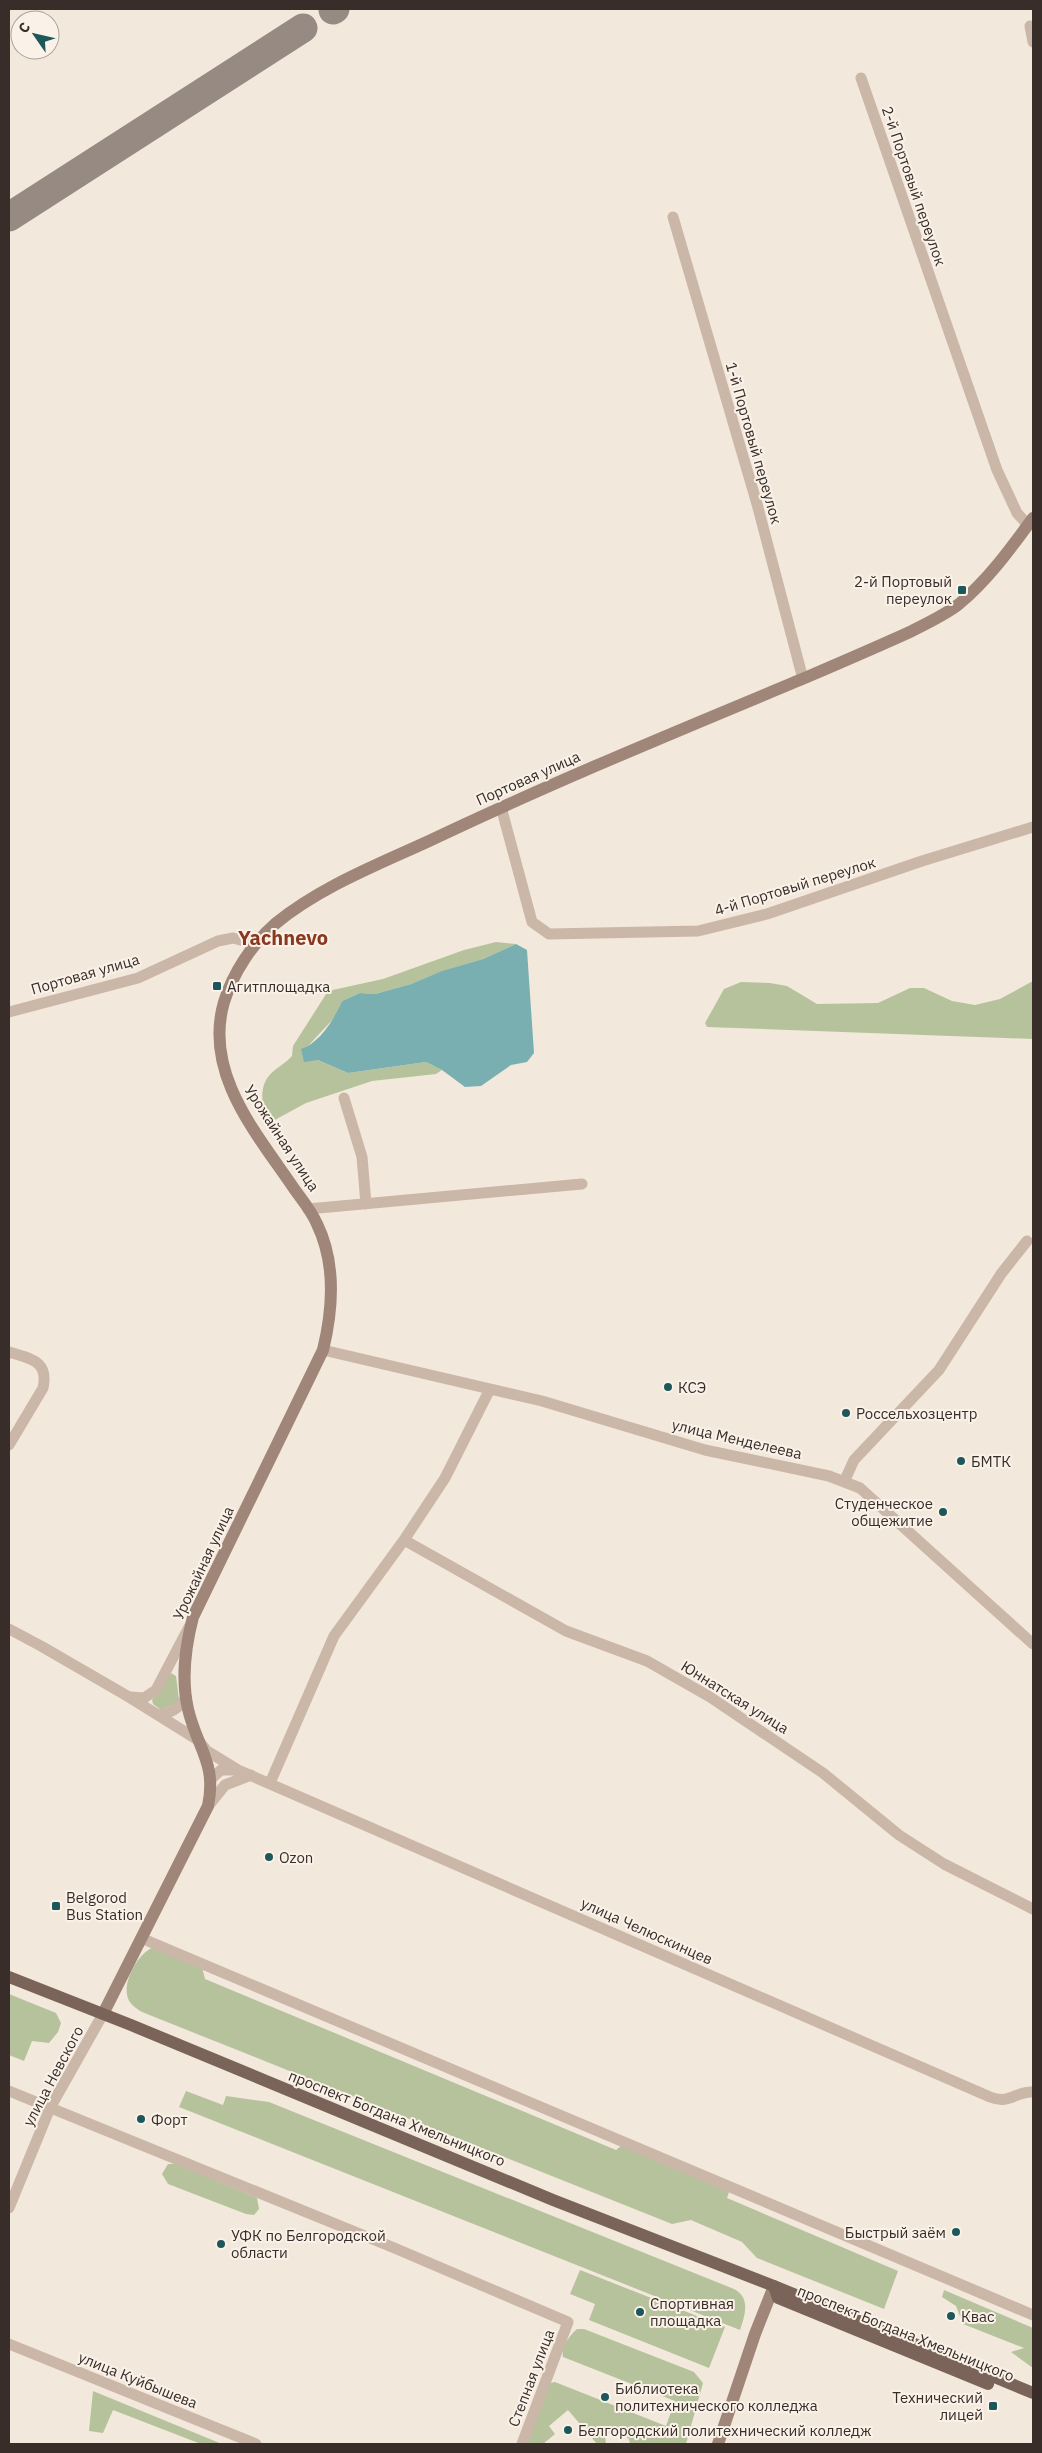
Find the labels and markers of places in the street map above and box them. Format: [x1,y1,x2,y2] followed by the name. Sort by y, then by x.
[854,572,952,608] place label: 2-й Портовый переулок
[956,584,968,596] marker: 2-й Портовый переулок
[227,977,330,996] place label: Агитплощадка
[211,980,223,992] marker: Агитплощадка
[678,1378,706,1397] place label: КСЭ
[662,1381,674,1393] marker: КСЭ
[856,1404,977,1423] place label: Россельхозцентр
[840,1407,852,1419] marker: Россельхозцентр
[971,1452,1011,1471] place label: БМТК
[955,1455,967,1467] marker: БМТК
[835,1494,933,1530] place label: Студенческое общежитие
[937,1506,949,1518] marker: Студенческое общежитие
[279,1848,313,1867] place label: Ozon
[263,1851,275,1863] marker: Ozon
[66,1888,143,1924] place label: Belgorod Bus Station
[50,1900,62,1912] marker: Belgorod Bus Station
[151,2110,188,2129] place label: Форт
[135,2113,147,2125] marker: Форт
[845,2223,946,2242] place label: Быстрый заём
[231,2226,386,2262] place label: УФК по Белгородской области
[950,2226,962,2238] marker: Быстрый заём
[215,2238,227,2250] marker: УФК по Белгородской области
[650,2294,734,2330] place label: Спортивная площадка
[634,2306,646,2318] marker: Спортивная площадка
[961,2307,995,2326] place label: Квас
[945,2310,957,2322] marker: Квас
[615,2379,818,2415] place label: Библиотека политехнического колледжа
[892,2388,983,2424] place label: Технический лицей
[599,2391,611,2403] marker: Библиотека политехнического колледжа
[987,2400,999,2412] marker: Технический лицей
[578,2421,872,2440] place label: Белгородский политехнический колледж
[562,2424,574,2436] marker: Белгородский политехнический колледж

